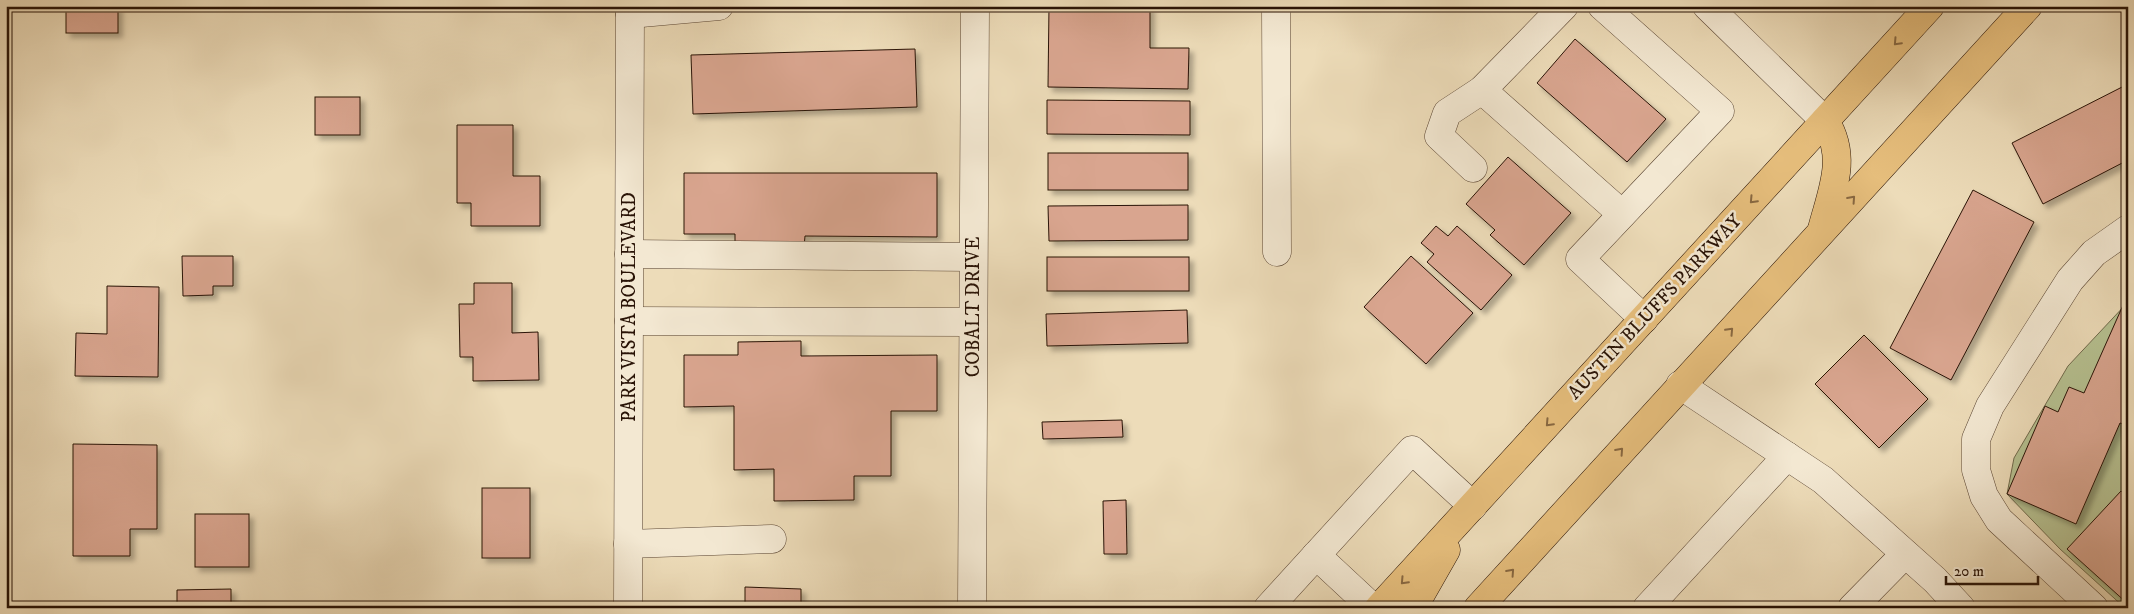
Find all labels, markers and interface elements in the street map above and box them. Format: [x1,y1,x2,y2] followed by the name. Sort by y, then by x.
[1894,37,1903,46] one-way arrow
[618,192,641,422] street label: PARK VISTA BOULEVARD
[1750,194,1759,203] one-way arrow
[1846,196,1855,205] one-way arrow
[1563,209,1748,404] street label: AUSTIN BLUFFS PARKWAY
[962,237,985,377] street label: COBALT DRIVE
[1724,328,1733,337] one-way arrow
[1546,417,1555,426] one-way arrow
[1614,448,1623,457] one-way arrow
[1946,554,2039,586] scale bar
[1954,562,1984,581] text: 20 m
[1505,568,1514,577] one-way arrow
[1401,576,1410,585] one-way arrow

